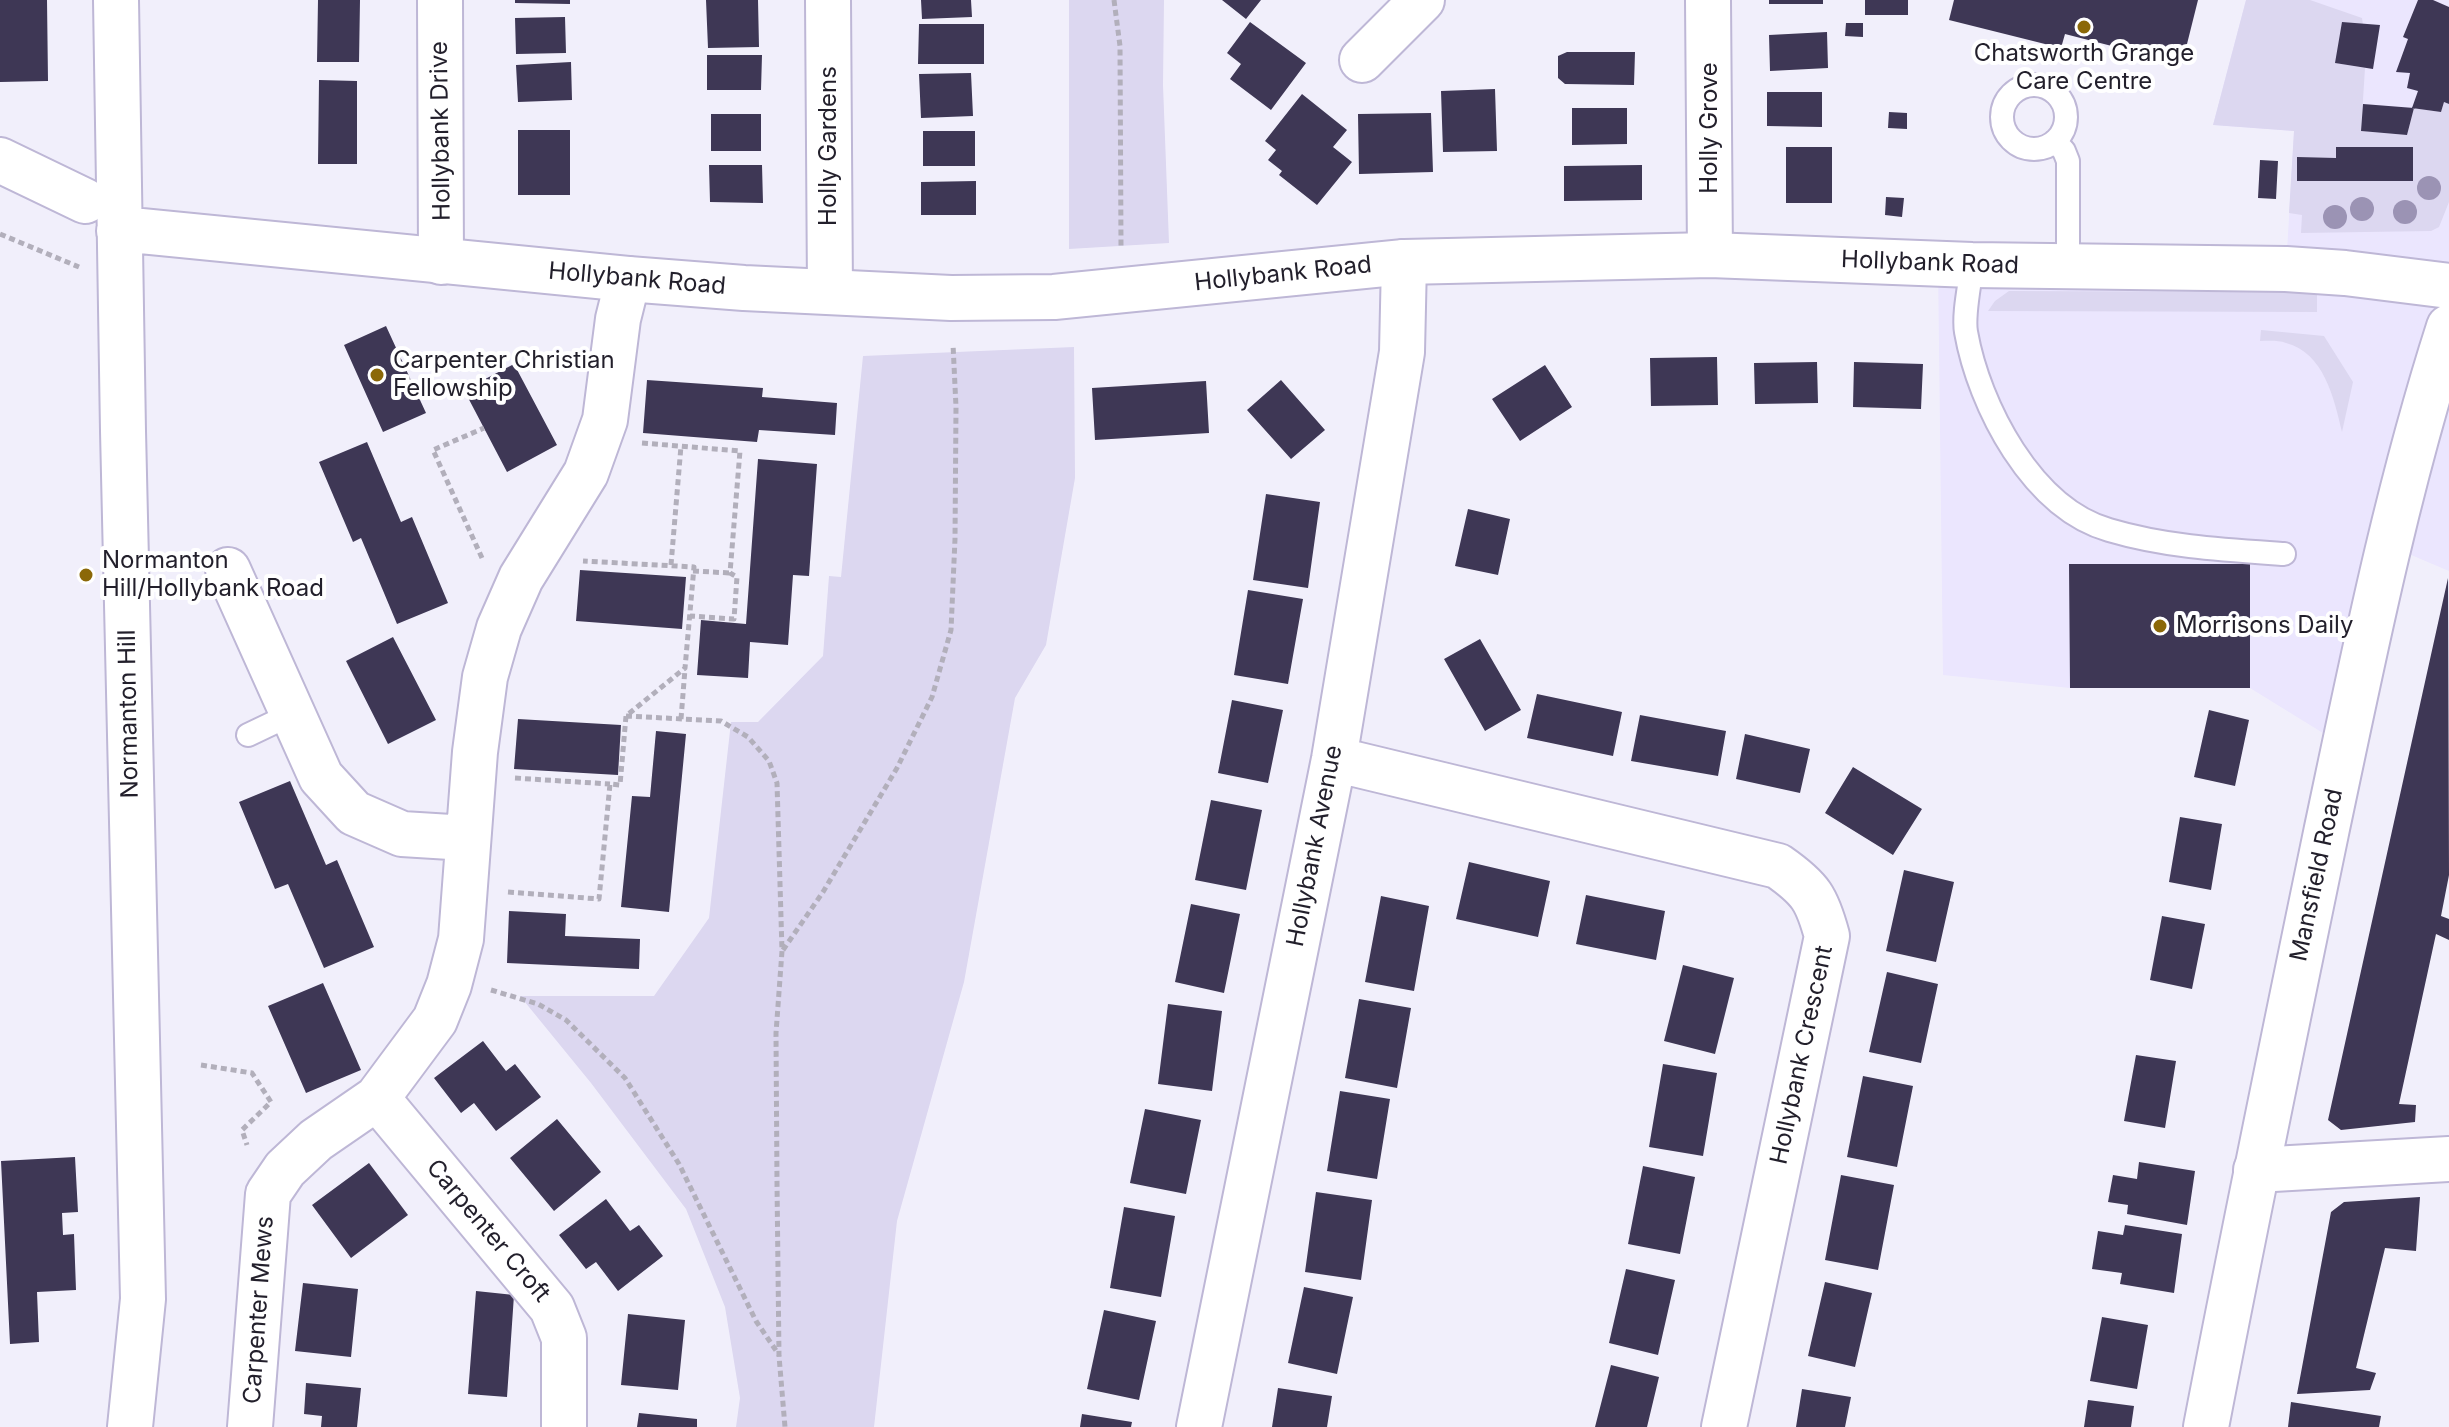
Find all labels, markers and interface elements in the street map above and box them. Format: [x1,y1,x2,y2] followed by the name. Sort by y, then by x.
[2075,18,2093,36] marker: Chatsworth Grange Care Centre
[1974,40,2194,96] place label: Chatsworth Grange Care Centre
[425,41,457,221] street label: Hollybank Drive
[1696,62,1724,194] street label: Holly Grove
[815,66,843,226] street label: Holly Gardens
[1841,246,2019,280] street label: Hollybank Road
[1193,250,1373,298] street label: Hollybank Road
[547,257,727,301] street label: Hollybank Road
[393,347,615,403] place label: Carpenter Christian Fellowship
[368,366,386,384] marker: Carpenter Christian Fellowship
[102,547,324,603] place label: Normanton Hill/Hollybank Road
[77,566,95,584] marker: Normanton Hill/Hollybank Road
[2176,612,2353,640] place label: Morrisons Daily
[2151,617,2169,635] marker: Morrisons Daily
[113,629,145,799] street label: Normanton Hill
[1281,743,1349,949] street label: Hollybank Avenue
[2285,786,2349,964] street label: Mansfield Road
[1765,943,1839,1167] street label: Hollybank Crescent
[420,1154,556,1308] street label: Carpenter Croft
[238,1215,280,1405] street label: Carpenter Mews

